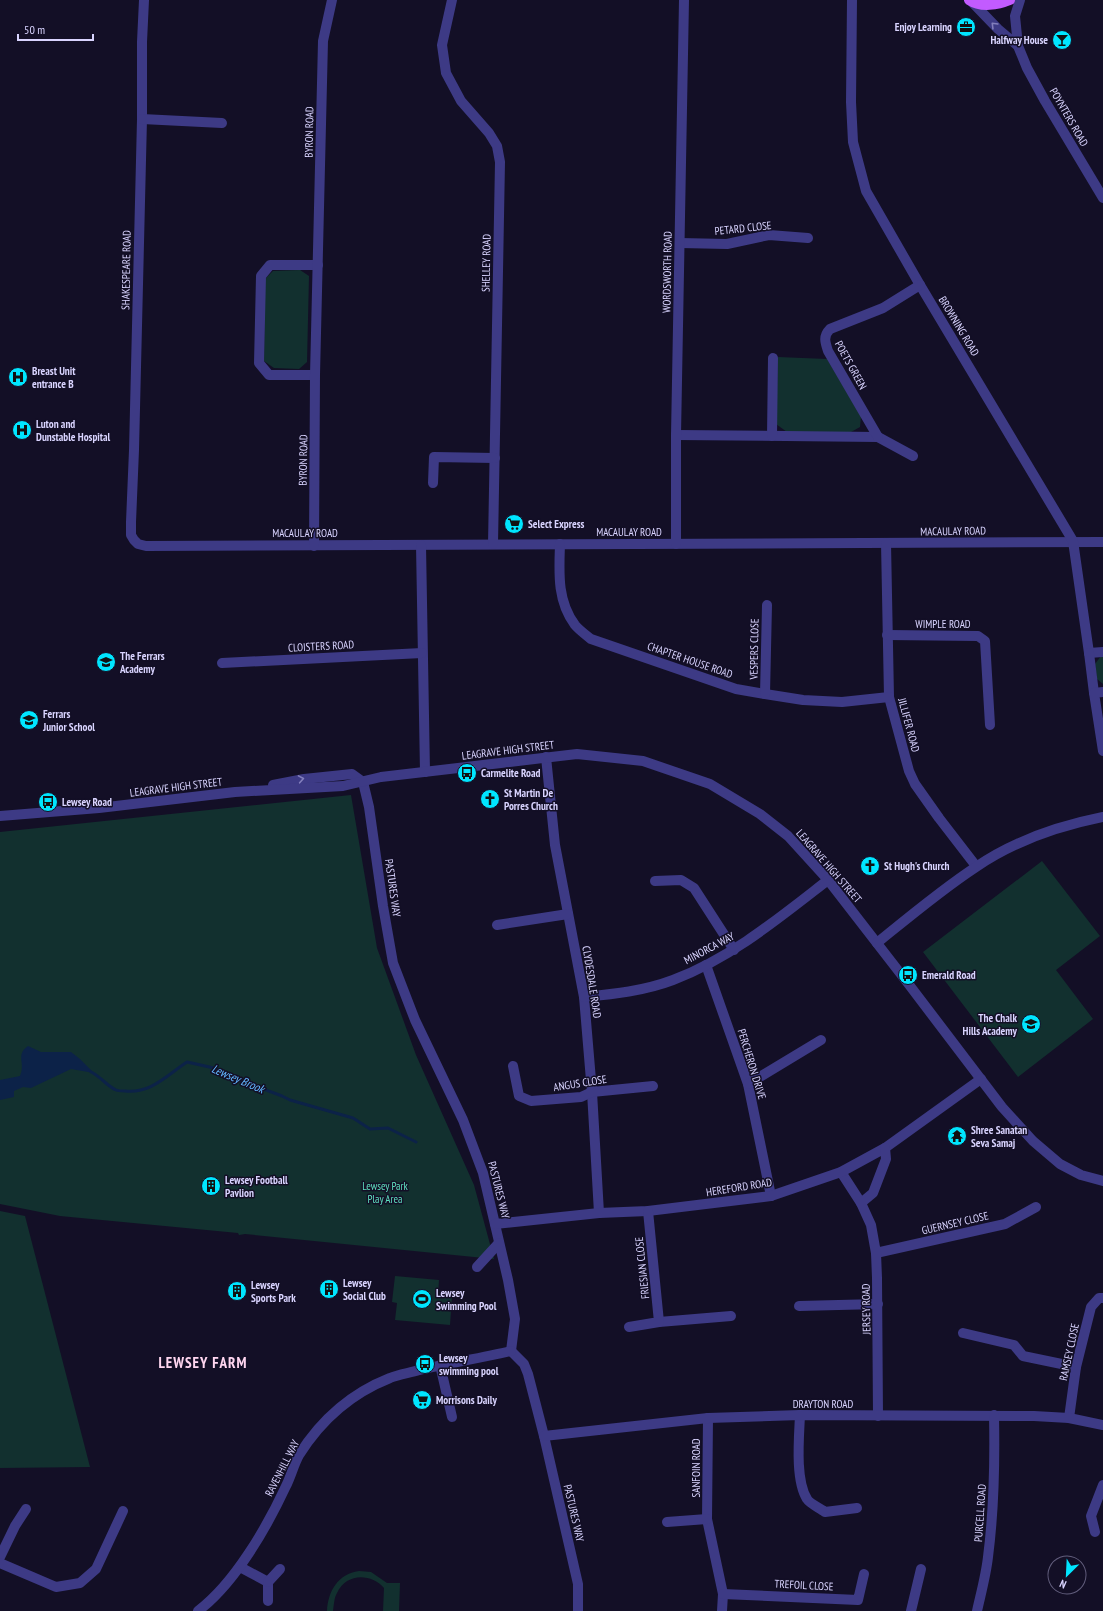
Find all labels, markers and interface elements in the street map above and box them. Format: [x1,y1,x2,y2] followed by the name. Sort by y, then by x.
[18,16,93,42] scale bar
[955,16,977,38] office icon: Enjoy Learning
[895,20,952,34] place label: Enjoy Learning
[24,22,45,37] text: 50 m
[991,22,999,30] one-way arrow
[1051,29,1073,51] bar icon: Halfway House
[990,33,1048,47] place label: Halfway House
[1047,85,1091,149] street label: POYNTERS ROAD
[302,106,316,158] street label: BYRON ROAD
[714,218,772,238] street label: PETARD CLOSE
[118,230,134,310] street label: SHAKESPEARE ROAD
[659,231,675,313] street label: WORDSWORTH ROAD
[478,234,494,292] street label: SHELLEY ROAD
[936,294,982,359] street label: BROWNING ROAD
[832,338,870,392] street label: POETS GREEN
[32,364,76,391] place label: Breast Unit entrance B
[7,366,29,388] hospital icon: Breast Unit entrance B
[36,417,111,444] place label: Luton and Dunstable Hospital
[11,419,33,441] hospital icon: Luton and Dunstable Hospital
[296,434,310,486] street label: BYRON ROAD
[503,513,525,535] supermarket icon: Select Express
[528,517,584,531] place label: Select Express
[920,523,986,539] street label: MACAULAY ROAD
[596,525,662,539] street label: MACAULAY ROAD
[272,526,338,540] street label: MACAULAY ROAD
[915,617,971,631] street label: WIMPLE ROAD
[746,618,762,681] street label: VESPERS CLOSE
[288,637,355,655] street label: CLOISTERS ROAD
[645,639,735,681] street label: CHAPTER HOUSE ROAD
[119,649,165,676] place label: The Ferrars Academy
[95,651,117,673] school or university icon: The Ferrars Academy
[895,695,923,754] street label: JILLIFER ROAD
[42,707,95,734] place label: Ferrars Junior School
[18,709,40,731] school or university icon: Ferrars Junior School
[461,737,555,763] street label: LEAGRAVE HIGH STREET
[456,762,478,784] bus stop icon: Carmelite Road
[481,766,541,780] place label: Carmelite Road
[129,774,223,800] street label: LEAGRAVE HIGH STREET
[298,776,304,784] one-way arrow
[504,786,558,813] place label: St Martin De Porres Church
[479,788,501,810] church icon: St Martin De Porres Church
[37,791,59,813] bus stop icon: Lewsey Road
[62,795,112,809] place label: Lewsey Road
[793,826,865,906] street label: LEAGRAVE HIGH STREET
[859,855,881,877] church icon: St Hugh's Church
[382,858,404,918] street label: PASTURES WAY
[884,859,949,873] place label: St Hugh's Church
[681,929,737,967] street label: MINORCA WAY
[579,945,605,1019] street label: CLYDESDALE ROAD
[897,964,919,986] bus stop icon: Emerald Road
[922,968,976,982] place label: Emerald Road
[963,1011,1018,1038] place label: The Chalk Hills Academy
[1020,1013,1042,1035] school or university icon: The Chalk Hills Academy
[735,1027,769,1101] street label: PERCHERON DRIVE
[210,1061,268,1097] water label: Lewsey Brook
[552,1072,608,1094] street label: ANGUS CLOSE
[971,1123,1027,1150] place label: Shree Sanatan Seva Samaj
[946,1125,968,1147] temple icon: Shree Sanatan Seva Samaj
[485,1160,513,1220] street label: PASTURES WAY
[225,1173,288,1200] place label: Lewsey Football Pavlion
[200,1175,222,1197] building icon: Lewsey Football Pavlion
[705,1175,773,1199] street label: HEREFORD ROAD
[362,1179,409,1206] park label: Lewsey Park Play Area
[920,1208,990,1237] street label: GUERNSEY CLOSE
[632,1236,652,1300] street label: FRIESIAN CLOSE
[343,1276,386,1303] place label: Lewsey Social Club
[251,1278,296,1305] place label: Lewsey Sports Park
[318,1278,340,1300] building icon: Lewsey Social Club
[226,1280,248,1302] building icon: Lewsey Sports Park
[859,1283,873,1336] street label: JERSEY ROAD
[436,1286,497,1313] place label: Lewsey Swimming Pool
[411,1288,433,1310] sports icon: Lewsey Swimming Pool
[1056,1322,1082,1382] street label: RAMSEY CLOSE
[439,1351,499,1378] place label: Lewsey swimming pool
[158,1353,248,1372] district label: LEWSEY FARM
[414,1353,436,1375] bus stop icon: Lewsey swimming pool
[411,1389,433,1411] supermarket icon: Morrisons Daily
[436,1393,497,1407] place label: Morrisons Daily
[793,1397,854,1411] street label: DRAYTON ROAD
[262,1437,302,1499] street label: RAVENHILL WAY
[689,1438,703,1497] street label: SANFOIN ROAD
[561,1483,587,1543] street label: PASTURES WAY
[971,1483,989,1543] street label: PURCELL ROAD
[1047,1555,1087,1595] north arrow
[774,1576,834,1594] street label: TREFOIL CLOSE
[1057,1577,1068,1592] text: N

